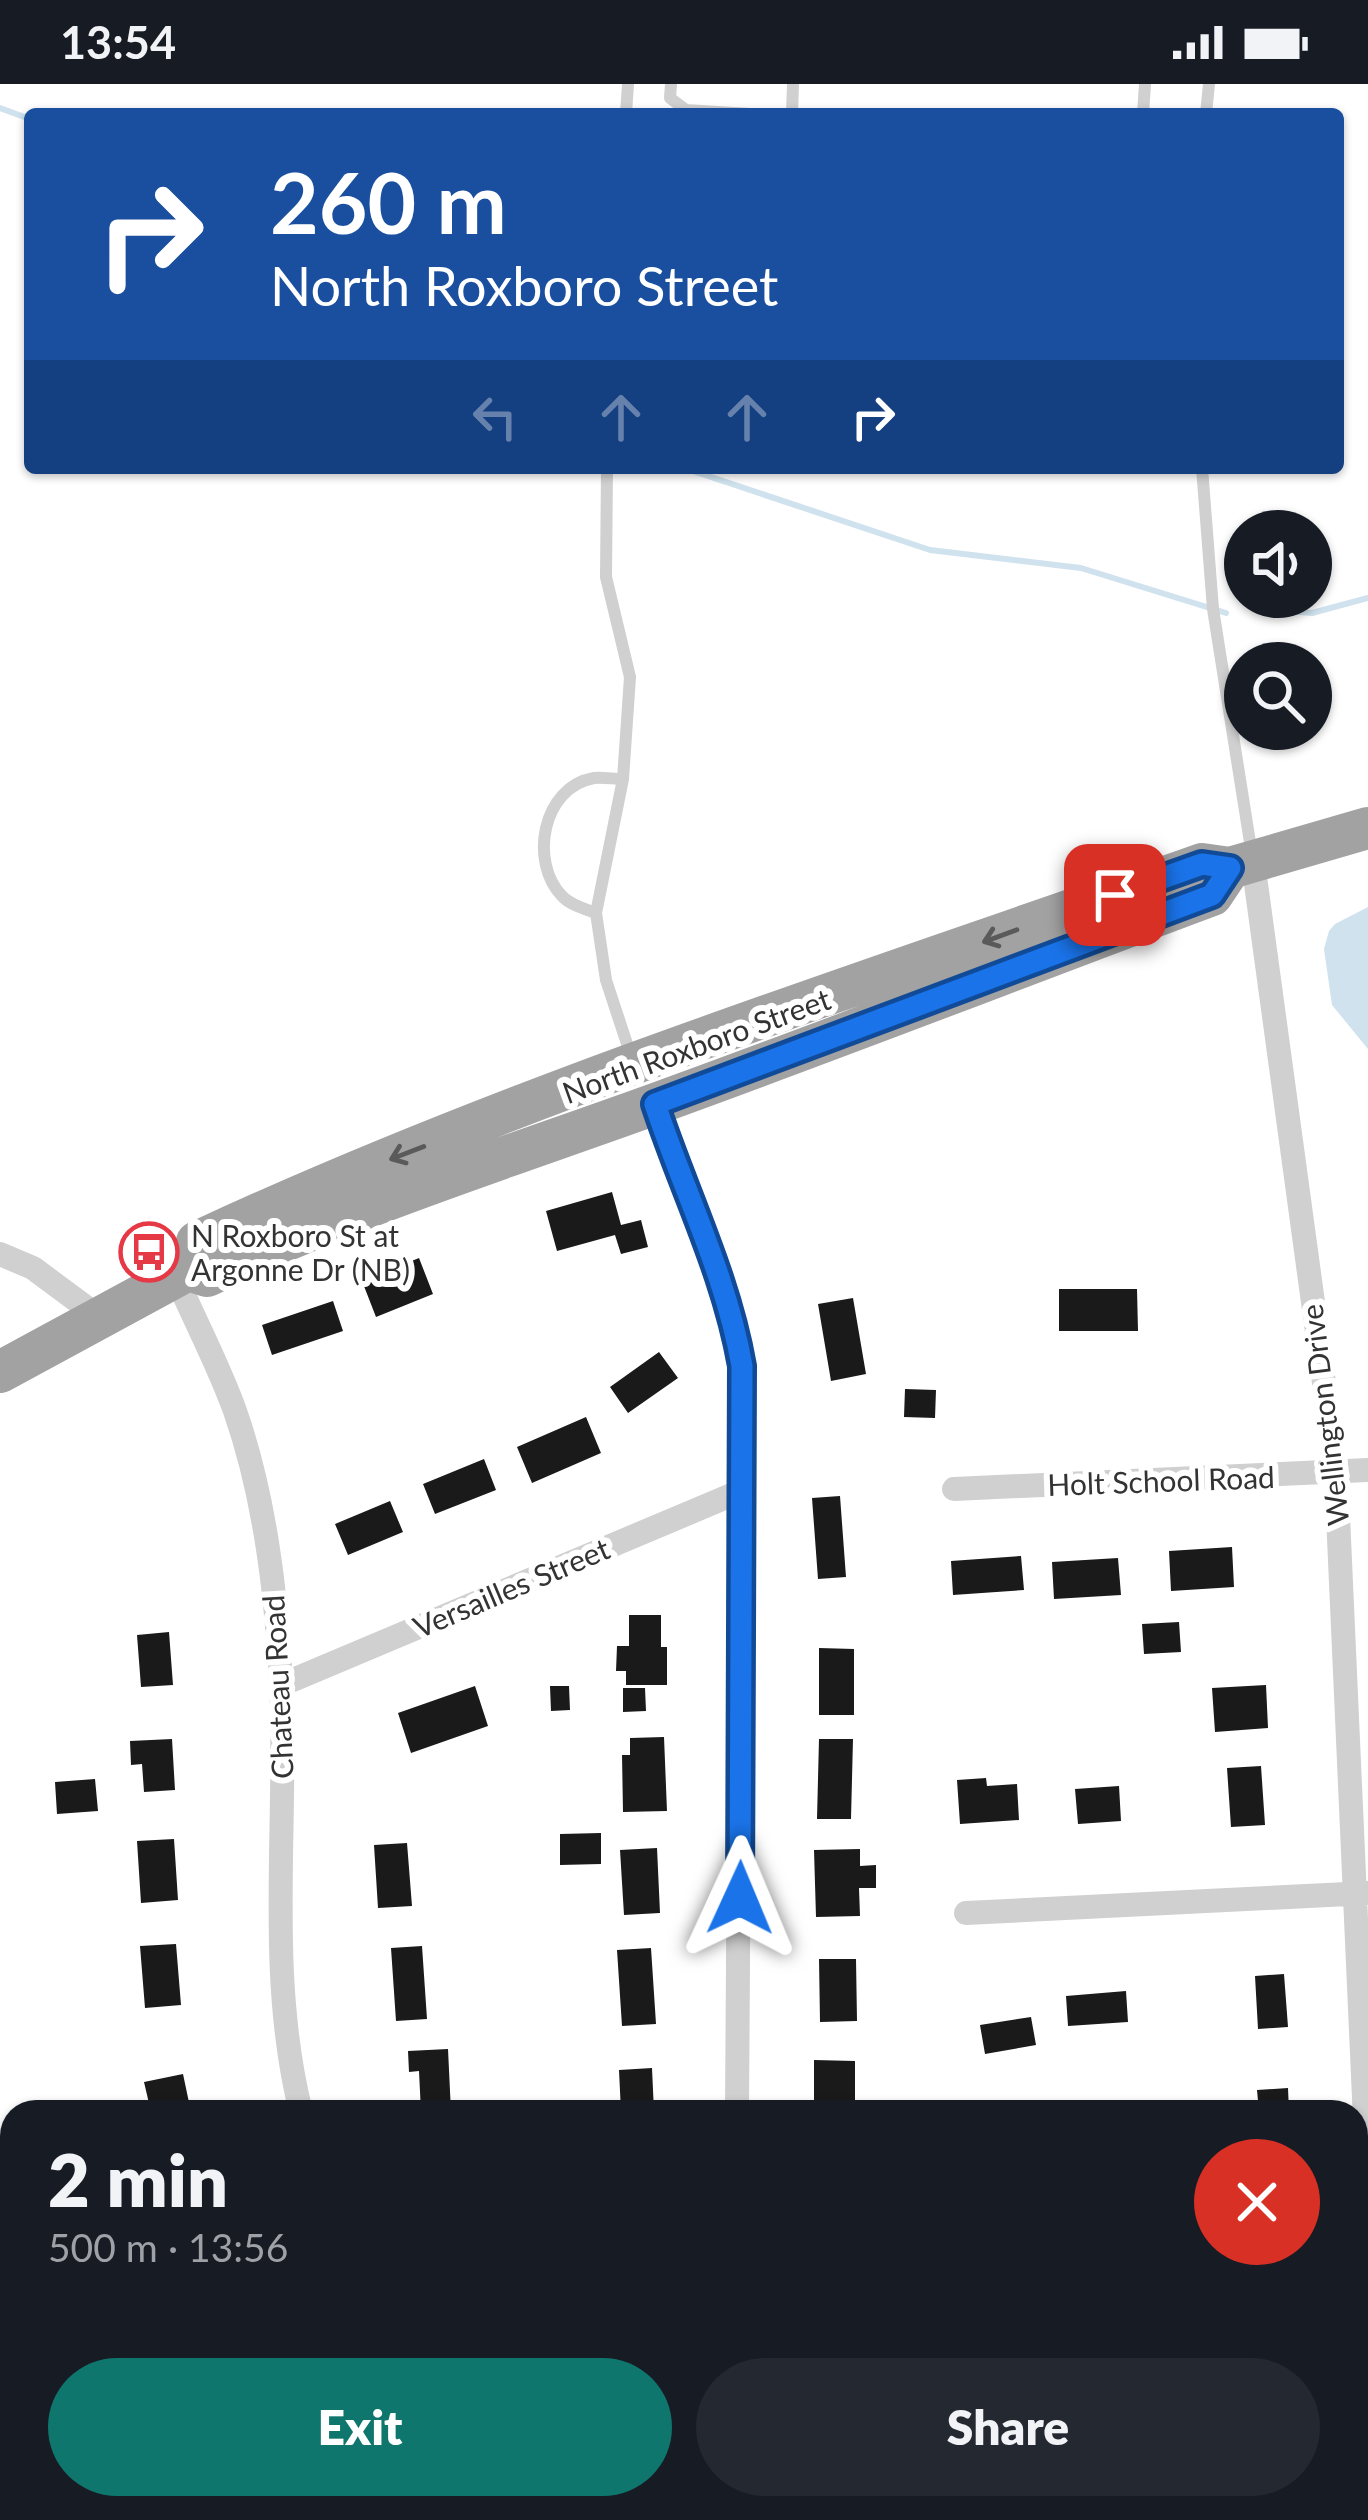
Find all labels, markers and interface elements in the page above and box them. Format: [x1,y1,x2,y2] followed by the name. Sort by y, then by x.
[60,15,176,69] text: 13:54
[270,151,507,252] text: 260 m
[72,156,228,312] icon: right
[270,253,778,318] text: North Roxboro Street
[462,384,528,450] icon: left
[588,384,654,450] icon: ahead
[714,384,780,450] icon: ahead
[840,384,906,450] icon: right
[1224,510,1332,750] map controls
[1224,510,1332,618] button: sound
[1224,642,1332,750] button: search
[1064,844,1166,946] pin
[1082,862,1148,928] icon: arrive
[982,927,1019,948] one-way arrow
[557,980,835,1110] street label: North Roxboro Street
[389,1143,426,1165] one-way arrow
[191,1217,410,1287] place label: N Roxboro St at Argonne Dr (NB)
[118,1221,180,1283] bus stop icon: N Roxboro St at Argonne Dr (NB)
[1293,1302,1355,1528] street label: Wellington Drive
[1047,1458,1275,1502] street label: Holt School Road
[408,1529,615,1644] street label: Versailles Street
[254,1594,300,1780] street label: Chateau Road
[677,1835,803,1961] position arrow
[48,2136,228,2222] text: 2 min
[1194,2139,1320,2265] button: close
[48,2224,288,2270] text: 500 m · 13:56
[48,2358,672,2496] button: Exit
[696,2358,1320,2496] button: Share

